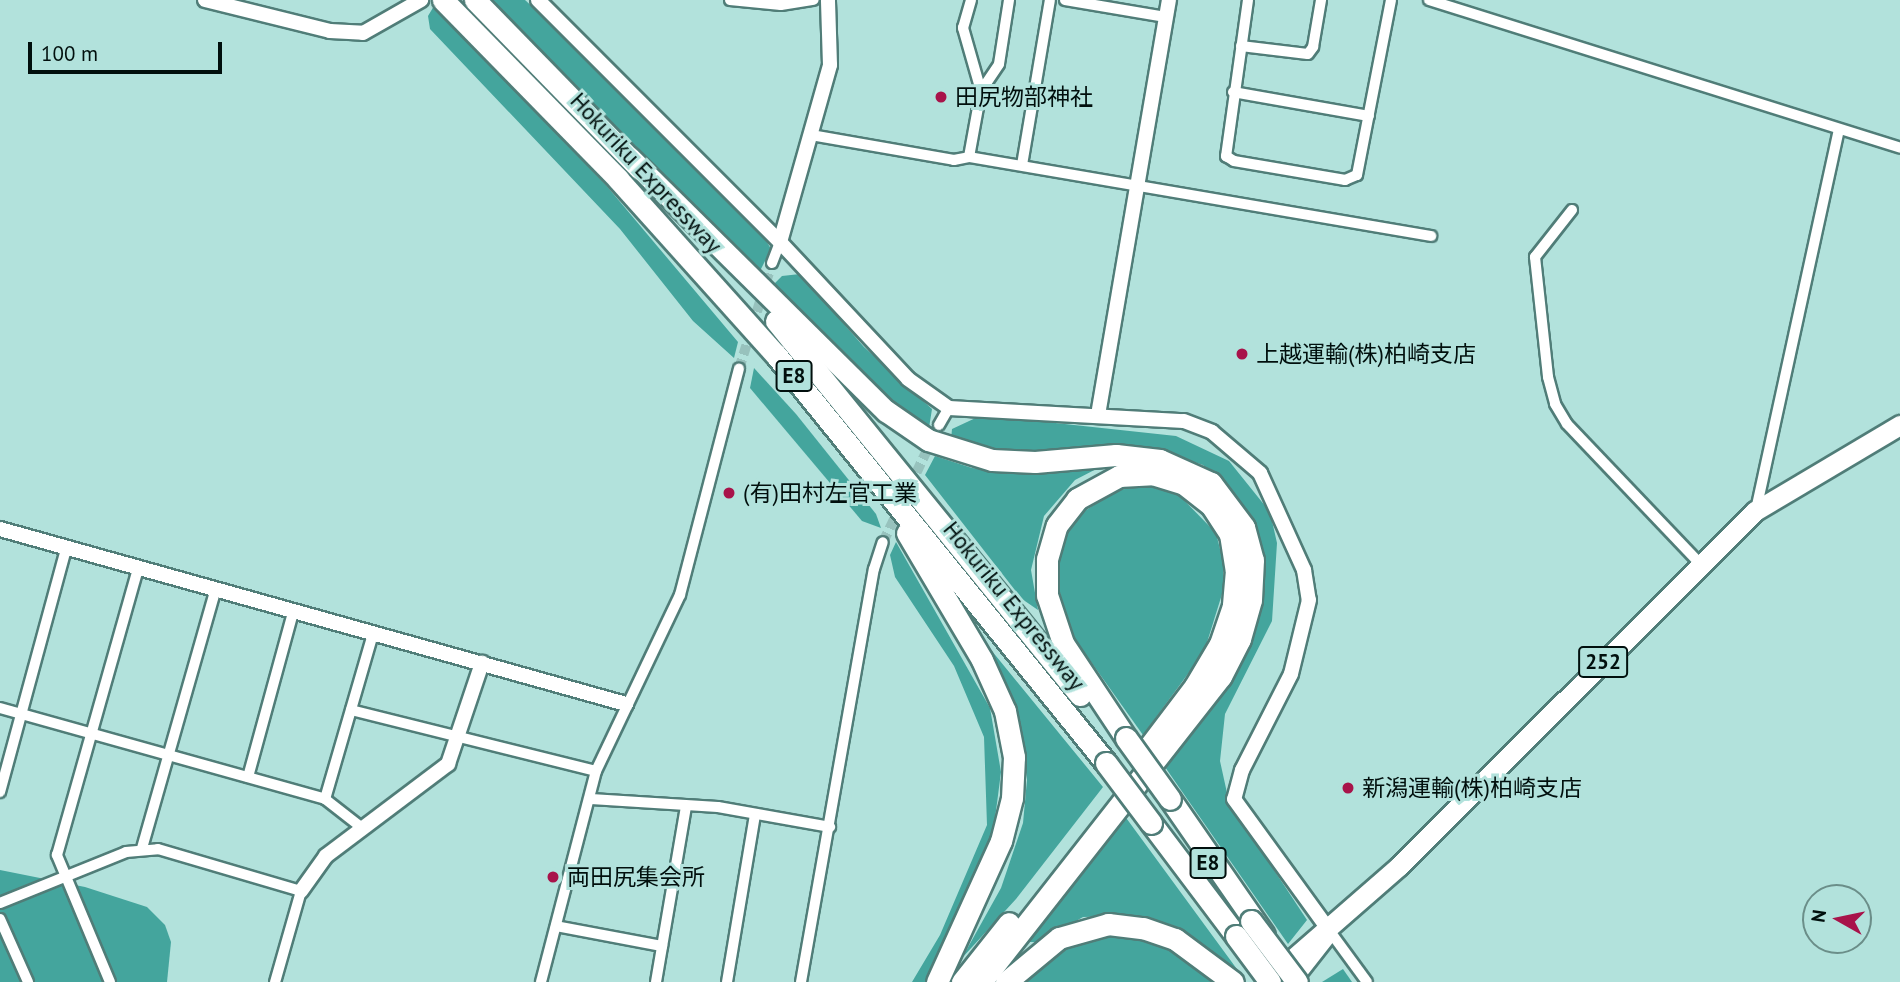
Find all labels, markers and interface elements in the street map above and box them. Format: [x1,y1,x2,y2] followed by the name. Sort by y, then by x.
[32,28,226,72] scale bar
[41,40,98,67] text: 100 m
[955,83,1093,111] place label: 田尻物部神社
[565,87,727,259] street label: Hokuriku Expressway
[933,89,949,105] marker: 田尻物部神社
[1256,340,1476,368] place label: 上越運輸(株)柏崎支店
[1234,346,1250,362] marker: 上越運輸(株)柏崎支店
[775,358,813,394] road number: E8
[743,479,917,507] place label: (有)田村左官工業
[721,485,737,501] marker: (有)田村左官工業
[937,516,1091,696] street label: Hokuriku Expressway
[1577,644,1629,680] road number: 252
[1362,774,1582,802] place label: 新潟運輸(株)柏崎支店
[1340,780,1356,796] marker: 新潟運輸(株)柏崎支店
[1189,846,1227,880] road number: E8
[567,863,705,891] place label: 両田尻集会所
[545,869,561,885] marker: 両田尻集会所
[1802,884,1872,954] north arrow
[1805,908,1831,924] text: N

